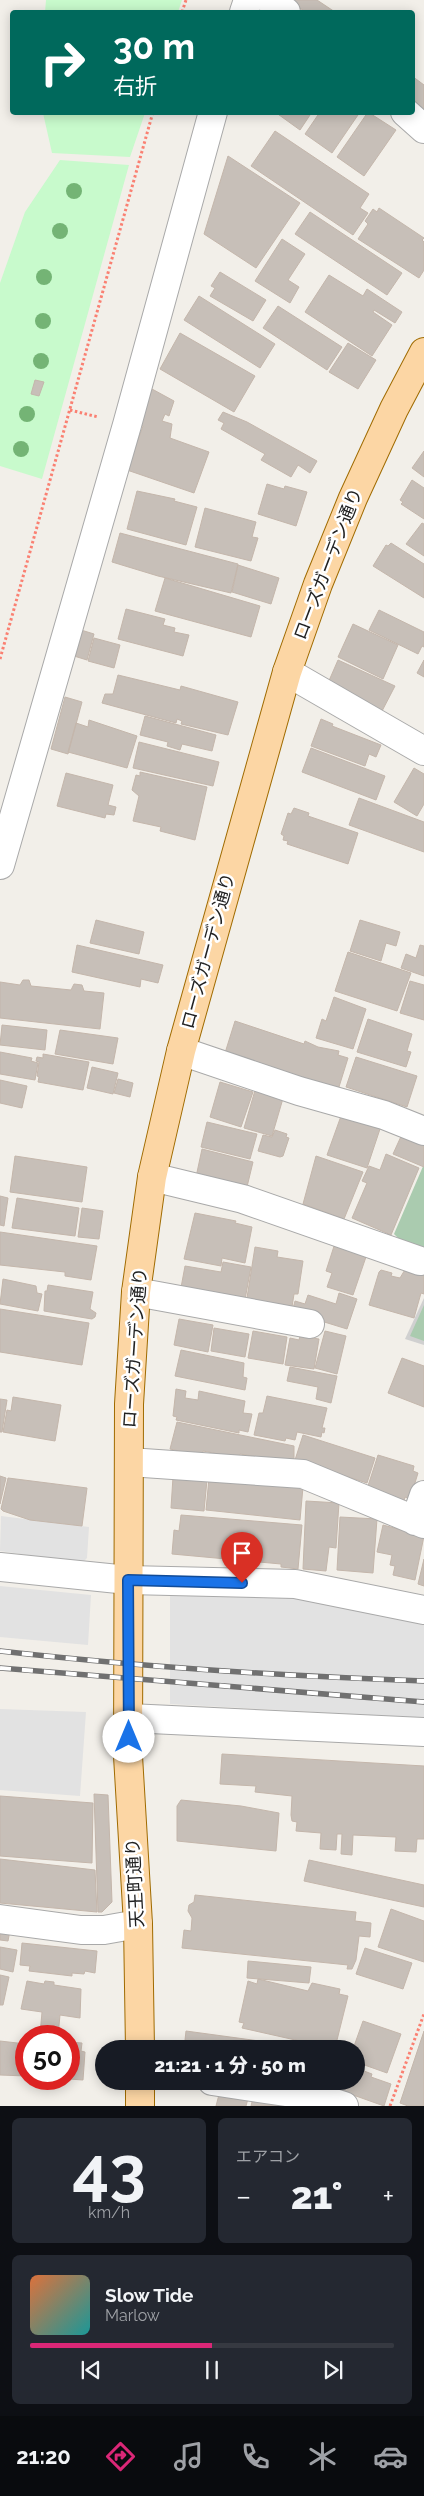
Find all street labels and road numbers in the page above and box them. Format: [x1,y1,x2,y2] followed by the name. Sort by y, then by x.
[289,485,366,643] street label: ローズガーデン通り
[177,870,239,1031] street label: ローズガーデン通り
[118,1267,151,1429] street label: ローズガーデン通り
[122,1838,147,1929] street label: 天王町通り

